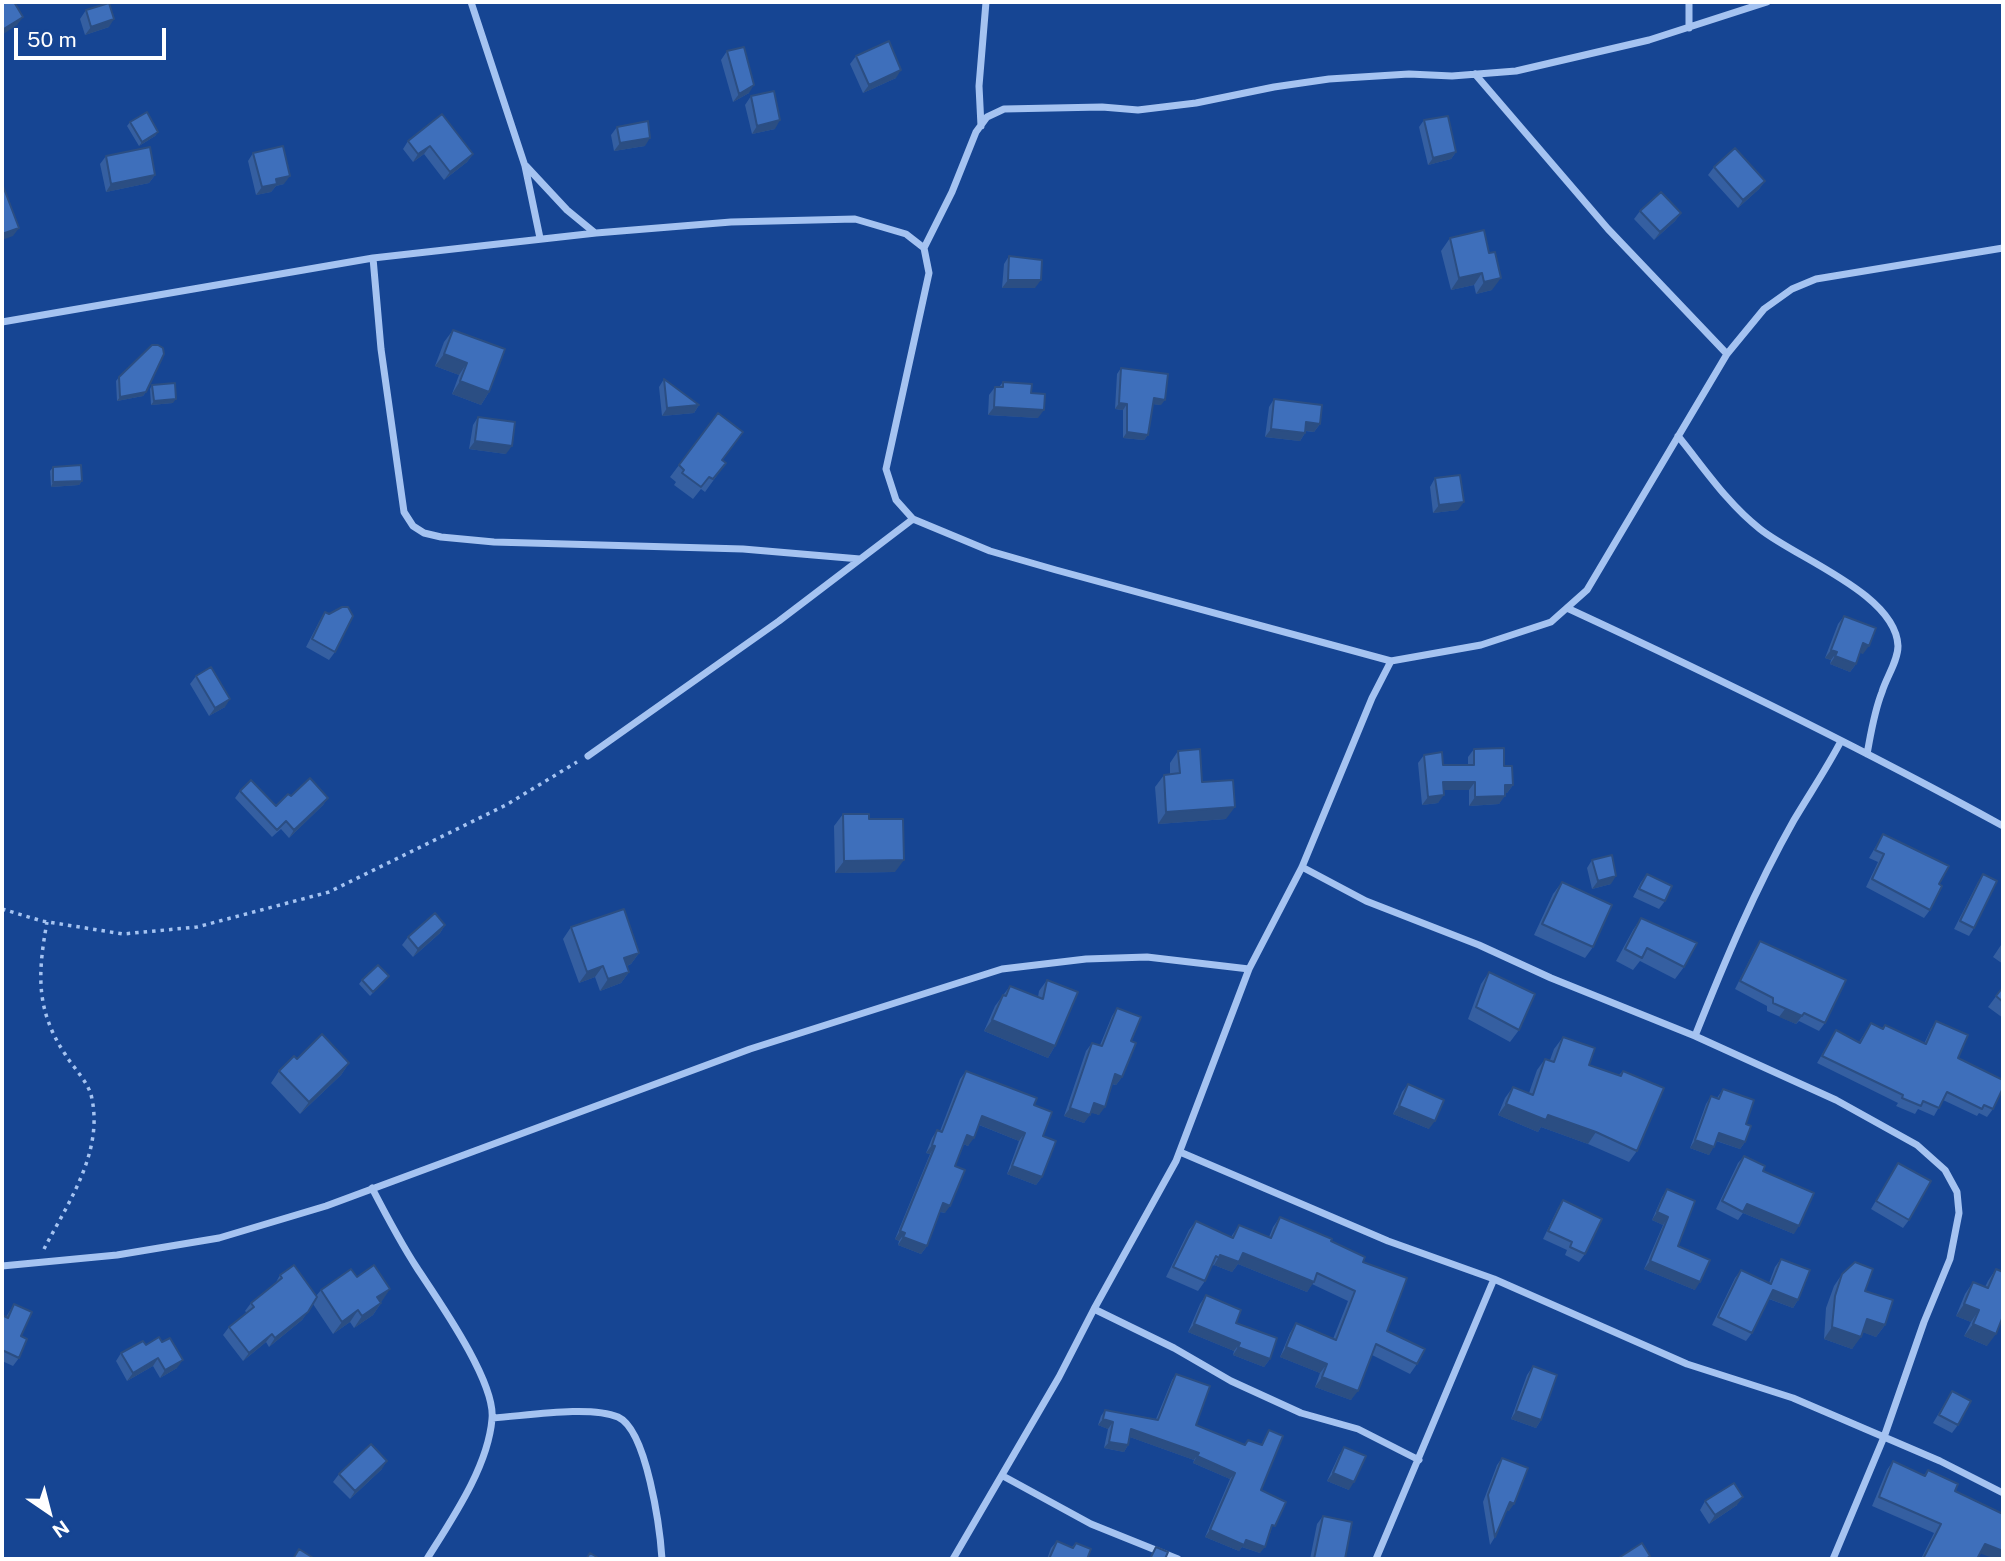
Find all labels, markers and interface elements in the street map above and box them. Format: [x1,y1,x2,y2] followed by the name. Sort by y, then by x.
[18,14,170,58] scale bar
[27,27,77,52] text: 50 m
[14,1477,84,1547] north arrow
[49,1516,73,1542] text: N

